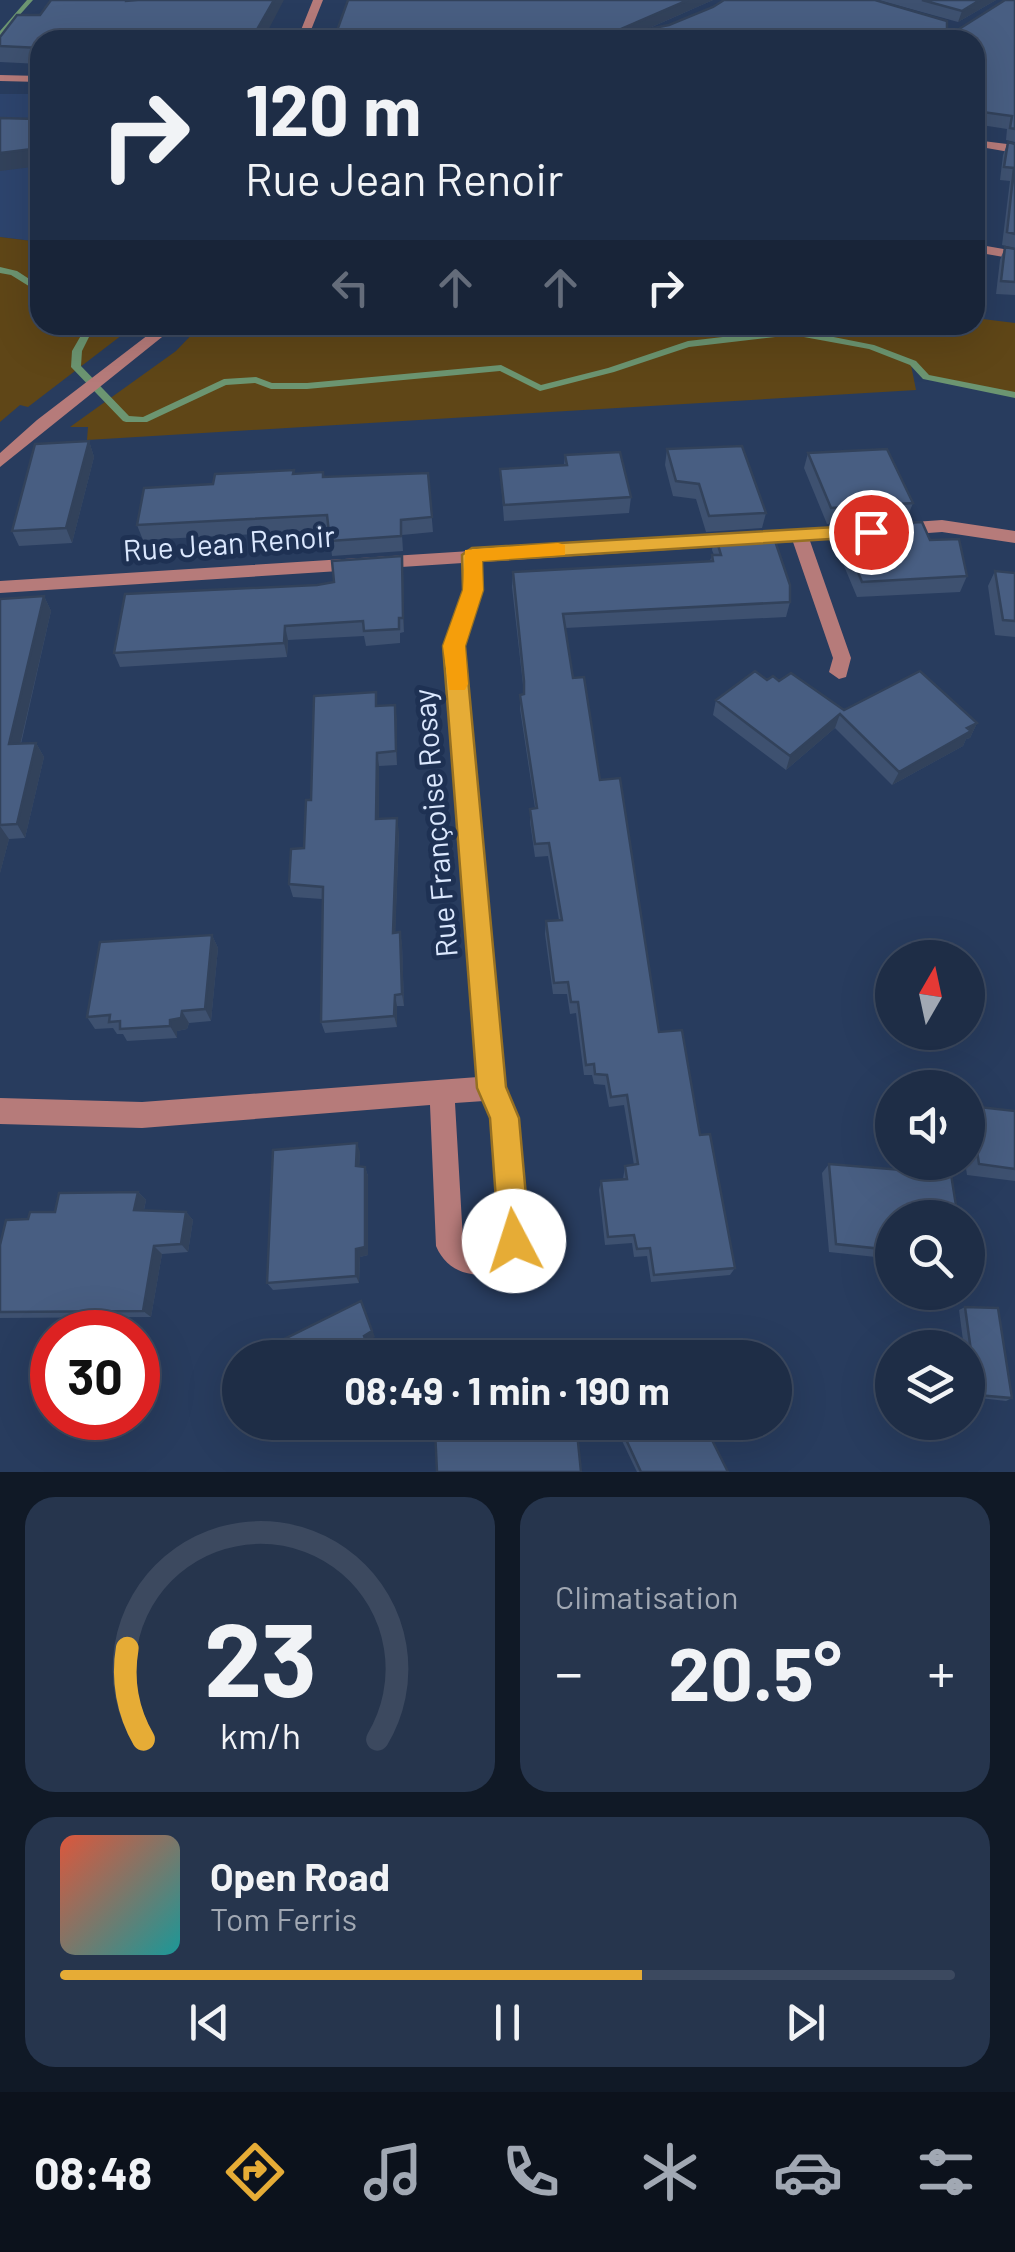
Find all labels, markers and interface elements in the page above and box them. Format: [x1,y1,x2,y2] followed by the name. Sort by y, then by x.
[245,66,421,150] text: 120 m
[80,70,210,200] icon: right
[245,151,563,205] text: Rue Jean Renoir
[323,260,378,315] icon: left
[428,260,483,315] icon: ahead
[533,260,588,315] icon: ahead
[638,260,693,315] icon: right
[829,490,914,575] pin
[844,505,899,560] icon: arrive
[122,517,336,567] street label: Rue Jean Renoir
[404,687,464,959] street label: Rue Françoise Rosay
[875,940,985,1050] north arrow
[875,940,985,1440] map controls
[875,1070,985,1180] button: sound
[462,1189,566,1293] position arrow
[875,1200,985,1310] button: search
[30,1310,160,1440] speed limit sign: 30
[875,1330,985,1440] button: layers
[344,1367,670,1413] text: 08:49 · 1 min · 190 m
[555,1577,739,1615] text: Climatisation
[204,1593,316,1718] text: 23
[668,1626,842,1716] text: 20.5°
[555,1638,583,1704] text: −
[927,1638,955,1704] text: +
[220,1713,300,1756] text: km/h
[210,1853,390,1899] text: Open Road
[210,1899,357,1937] text: Tom Ferris
[182,1995,237,2050] icon: previous
[480,1995,535,2050] icon: pause
[778,1995,833,2050] icon: next
[220,2137,290,2207] icon: directions
[358,2137,428,2207] icon: music
[496,2137,566,2207] icon: phone
[635,2137,705,2207] icon: climate
[773,2137,843,2207] icon: car
[911,2137,981,2207] icon: filters
[34,2145,152,2199] text: 08:48

